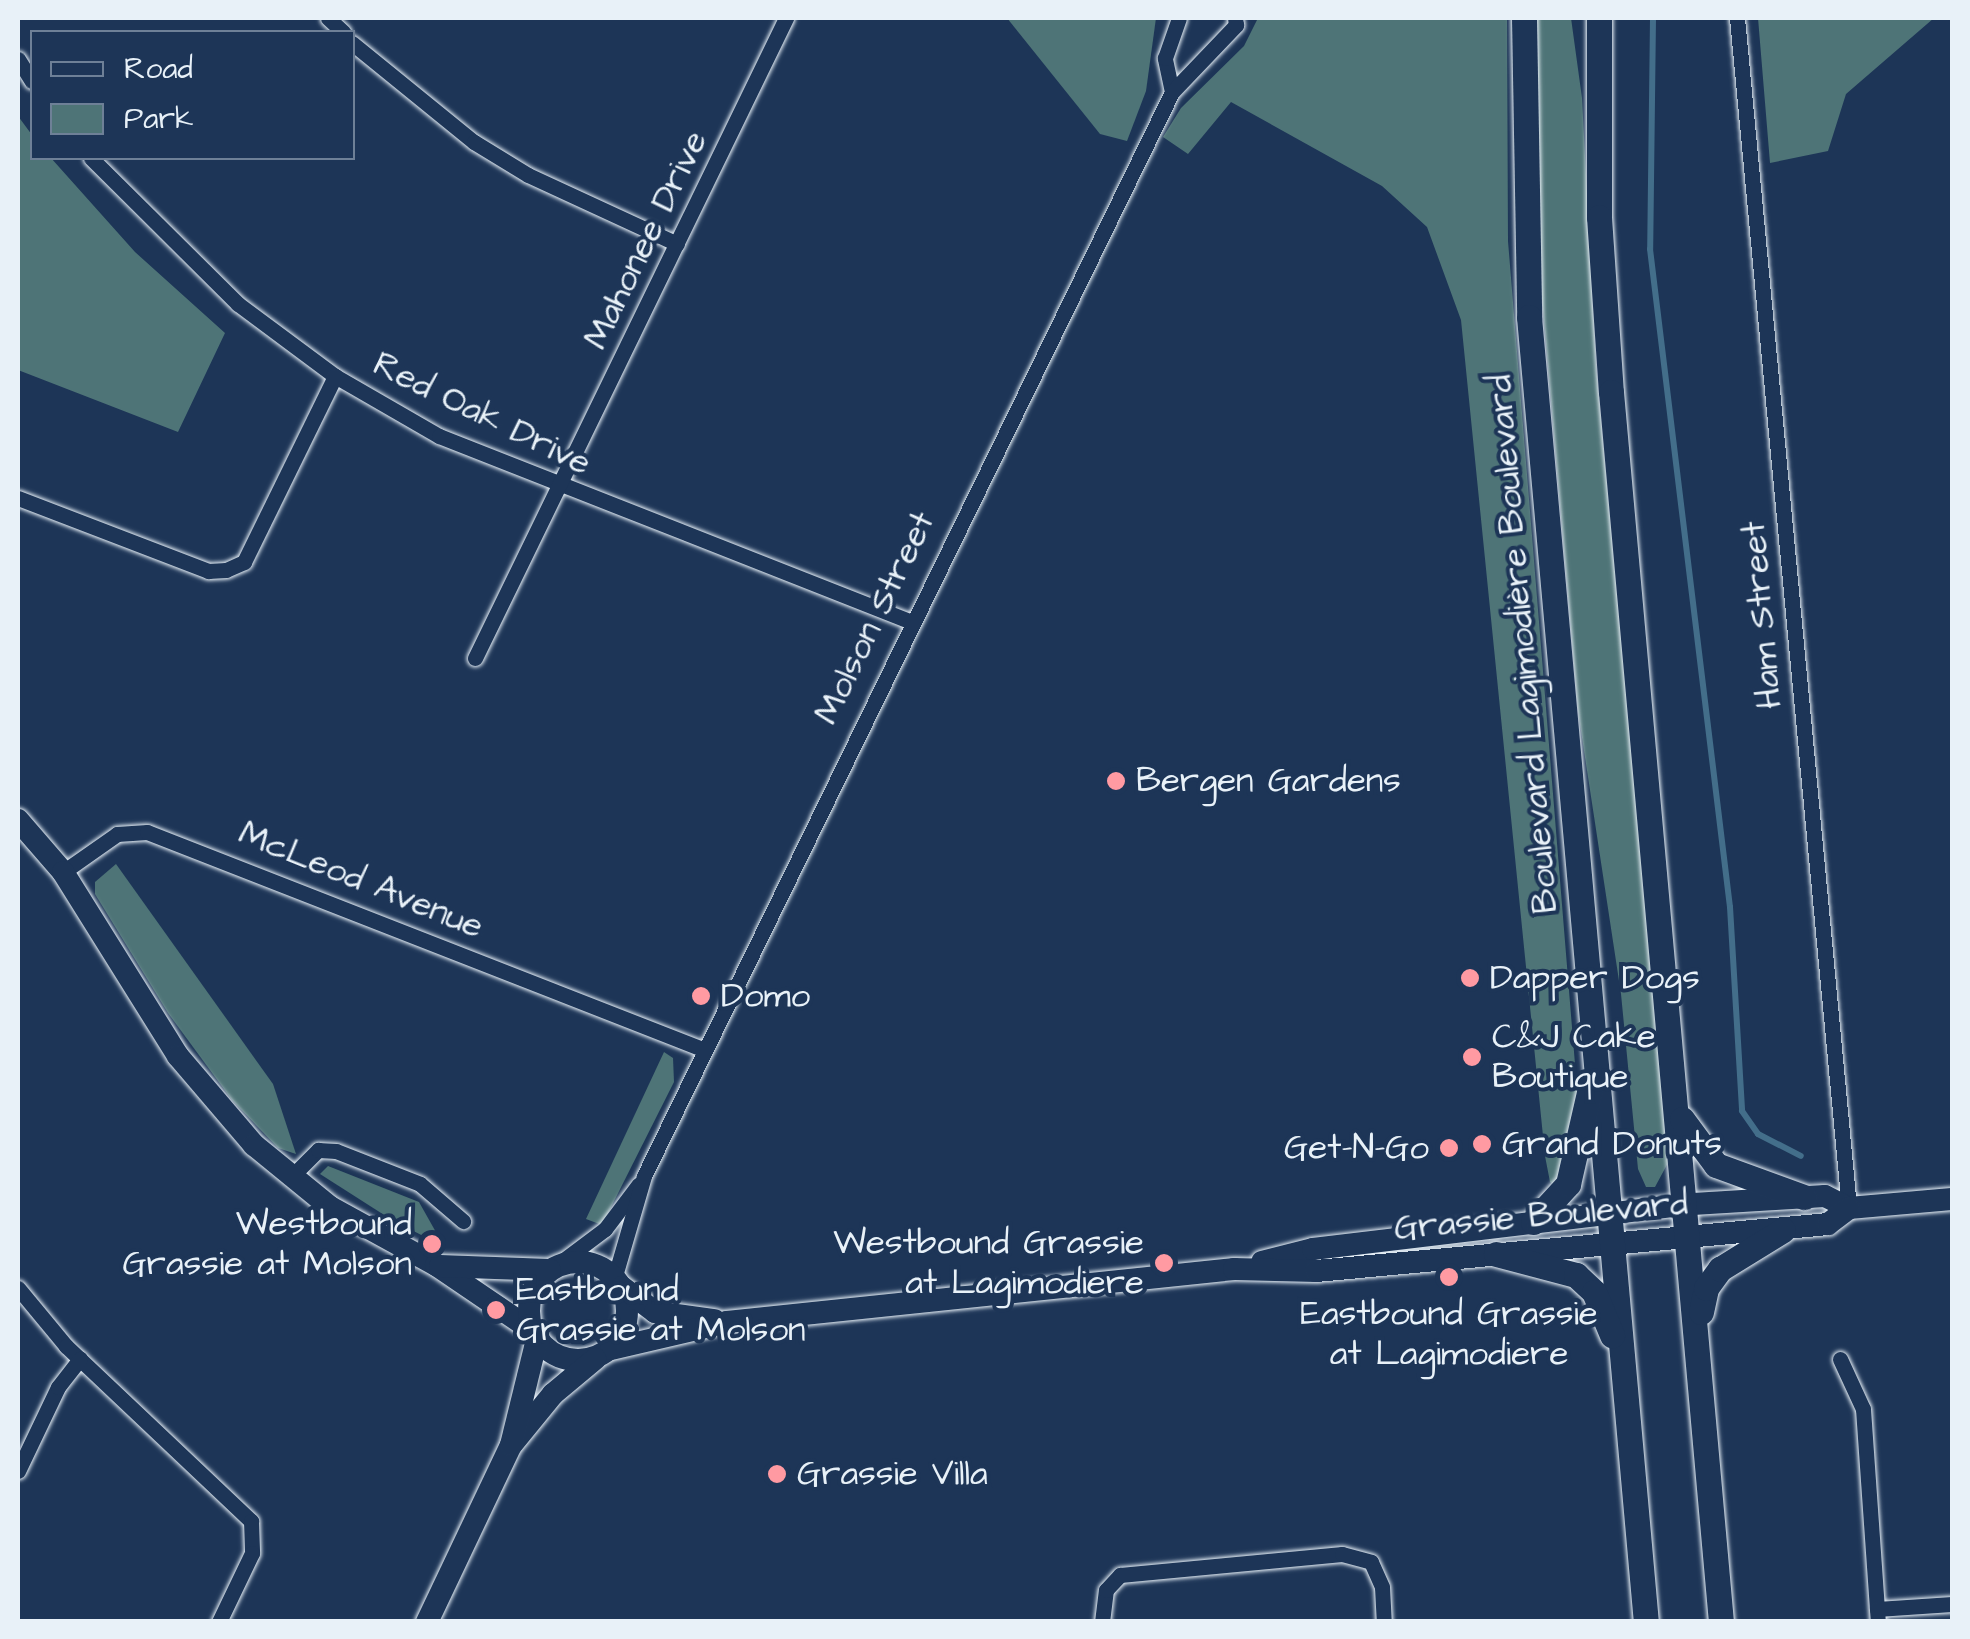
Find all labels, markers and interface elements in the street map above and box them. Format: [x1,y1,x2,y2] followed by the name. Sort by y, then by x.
[30,30,355,160] legend
[124,48,193,90] text: Road
[124,98,193,140] text: Park
[575,124,717,356] street label: Mahonee Drive
[366,343,598,485] street label: Red Oak Drive
[1479,373,1567,915] street label: Boulevard Lagimodière Boulevard
[806,505,944,731] street label: Molson Street
[1733,519,1791,711] street label: Ham Street
[1136,760,1401,802] place label: Bergen Gardens
[1105,770,1127,792] marker: Bergen Gardens
[233,812,489,948] street label: McLeod Avenue
[1490,957,1700,999] place label: Dapper Dogs
[1459,967,1481,989] marker: Dapper Dogs
[721,975,810,1017] place label: Domo
[690,985,712,1007] marker: Domo
[1492,1016,1656,1098] place label: C&J Cake Boutique
[1461,1046,1483,1068] marker: C&J Cake Boutique
[1502,1123,1722,1165] place label: Grand Donuts
[1284,1127,1429,1169] place label: Get-N-Go
[1471,1133,1493,1155] marker: Grand Donuts
[1438,1137,1460,1159] marker: Get-N-Go
[1392,1182,1690,1250] street label: Grassie Boulevard
[122,1203,412,1285] place label: Westbound Grassie at Molson
[833,1222,1144,1304] place label: Westbound Grassie at Lagimodiere
[421,1233,443,1255] marker: Westbound Grassie at Molson
[1153,1252,1175,1274] marker: Westbound Grassie at Lagimodiere
[1438,1266,1460,1288] marker: Eastbound Grassie at Lagimodiere
[516,1269,806,1351] place label: Eastbound Grassie at Molson
[1300,1293,1598,1375] place label: Eastbound Grassie at Lagimodiere
[485,1299,507,1321] marker: Eastbound Grassie at Molson
[797,1453,988,1495] place label: Grassie Villa
[766,1463,788,1485] marker: Grassie Villa

